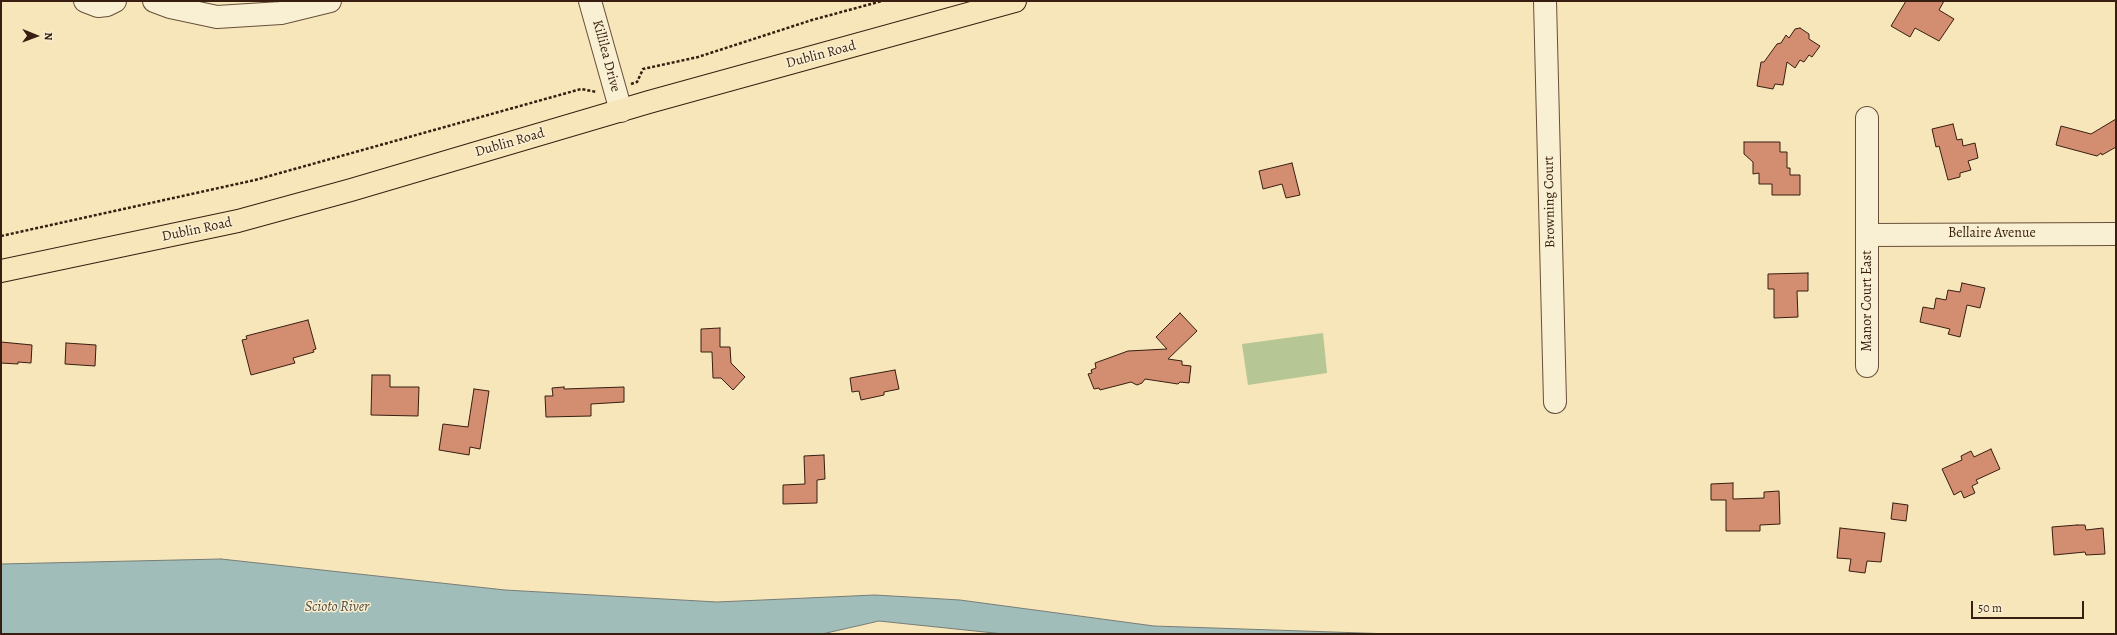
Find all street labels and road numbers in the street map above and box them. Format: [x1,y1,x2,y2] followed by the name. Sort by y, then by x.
[588,18,624,94] street label: Killilea Drive
[784,38,858,72] street label: Dublin Road
[473,125,547,161] street label: Dublin Road
[1541,156,1559,248] street label: Browning Court
[160,214,234,246] street label: Dublin Road
[1948,226,2036,242] street label: Bellaire Avenue
[1860,250,1876,352] street label: Manor Court East

